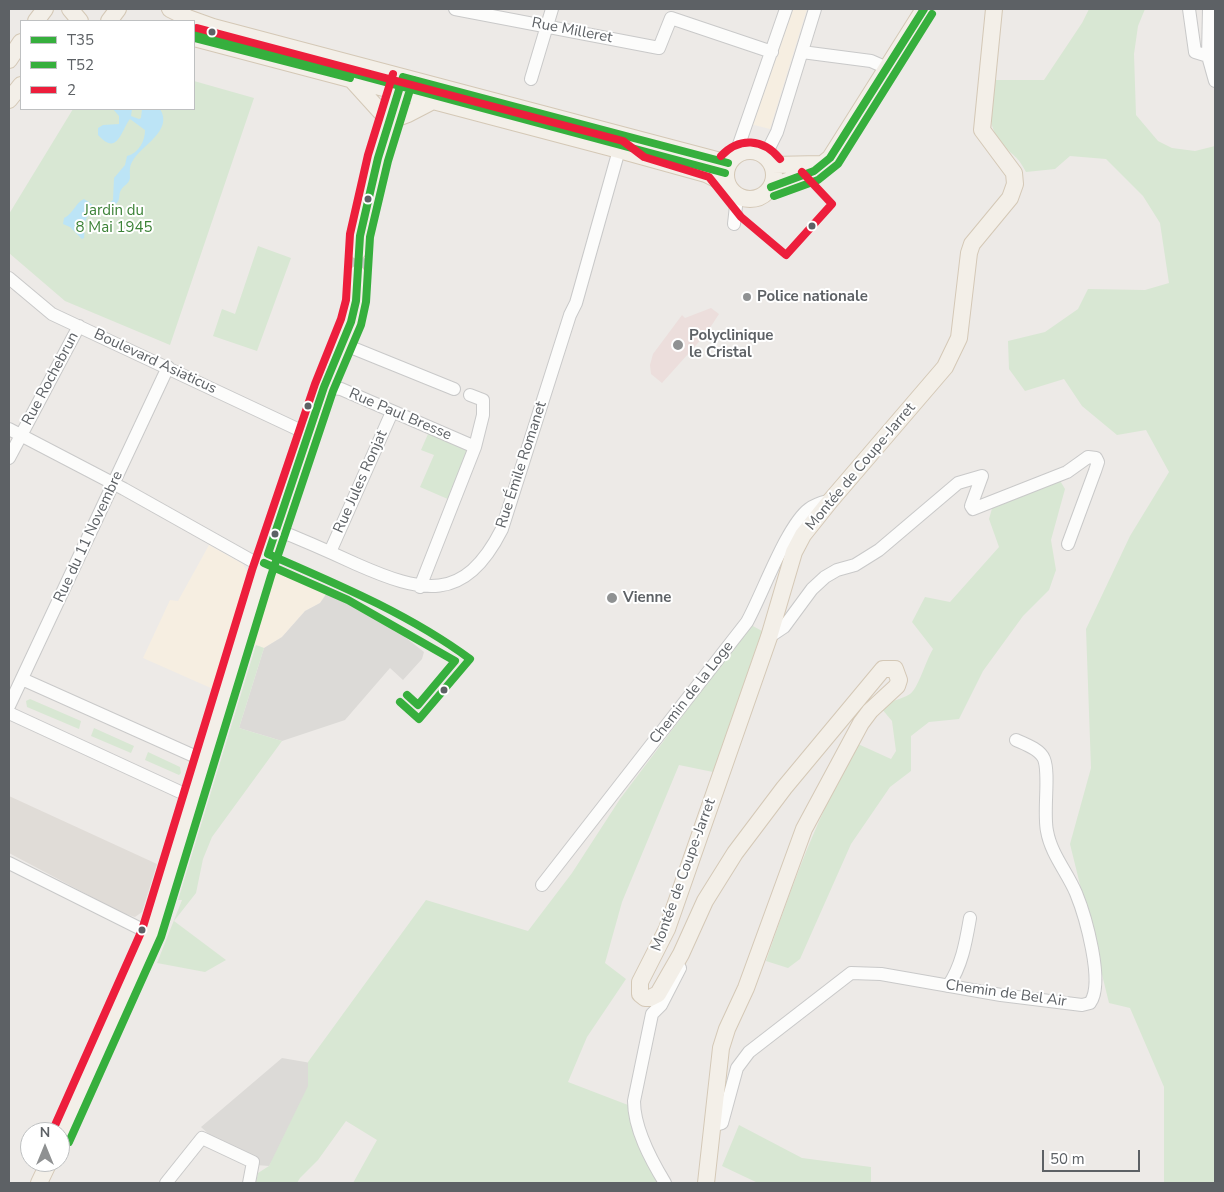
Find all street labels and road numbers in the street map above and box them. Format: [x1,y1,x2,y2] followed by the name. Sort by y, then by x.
[530,14,614,48] street label: Rue Milleret
[91,326,219,398] street label: Boulevard Asiaticus
[19,329,83,429] street label: Rue Rochebrun
[346,385,454,445] street label: Rue Paul Bresse
[493,399,551,531] street label: Rue Émile Romanet
[802,400,920,534] street label: Montée de Coupe-Jarret
[330,428,392,536] street label: Rue Jules Ronjat
[51,468,127,606] street label: Rue du 11 Novembre
[646,638,738,748] street label: Chemin de la Loge
[648,796,720,954] street label: Montée de Coupe-Jarret
[944,977,1068,1011] street label: Chemin de Bel Air

